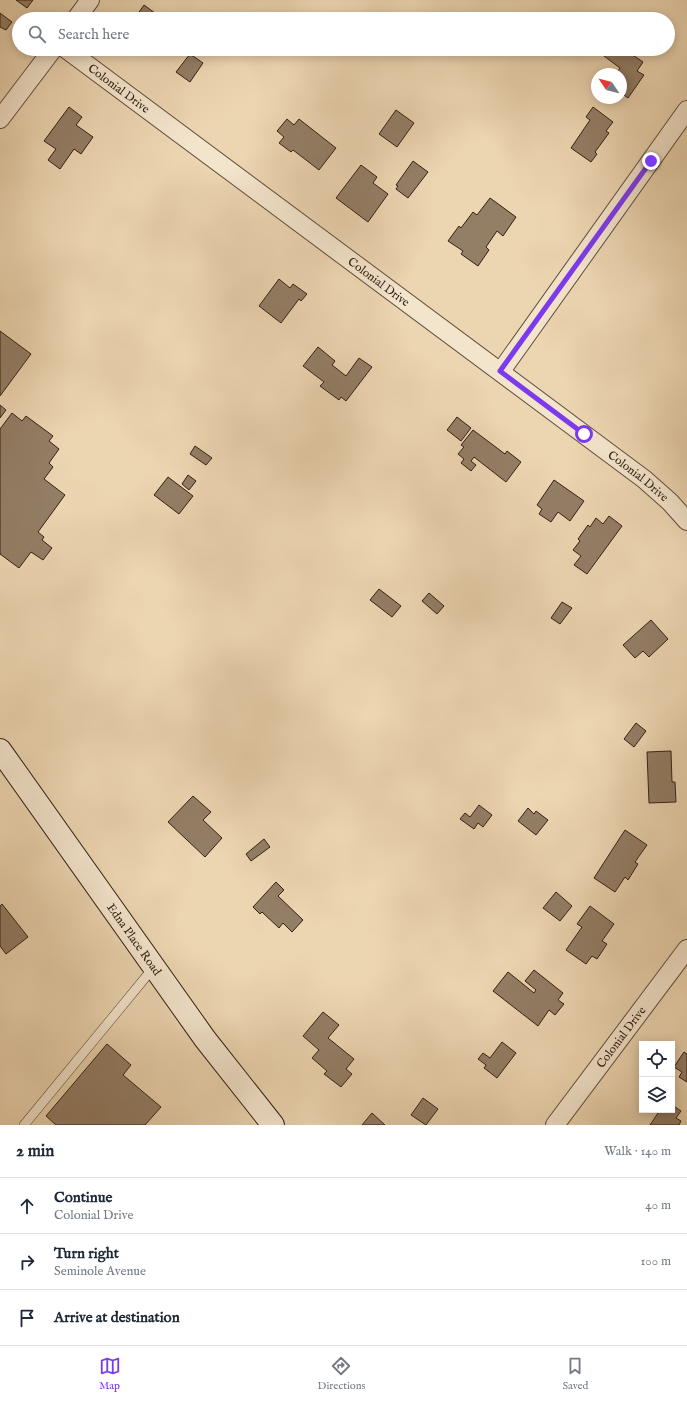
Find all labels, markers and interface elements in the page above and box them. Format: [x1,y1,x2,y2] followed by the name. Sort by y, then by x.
[12,12,675,56] search box
[26,23,48,45] icon: search
[58,25,129,44] text: Search here
[85,61,153,117] street label: Colonial Drive
[591,68,627,104] north arrow
[642,152,660,170] route end
[345,254,413,310] street label: Colonial Drive
[575,425,593,443] route start
[605,448,672,505] street label: Colonial Drive
[103,901,165,979] street label: Edna Place Road
[593,1003,650,1071] street label: Colonial Drive
[639,1041,675,1113] map controls
[639,1041,675,1077] button: locate
[639,1077,675,1113] button: layers
[16,1141,54,1162] text: 2 min
[604,1143,671,1160] text: Walk · 140 m
[54,1188,112,1207] text: Continue
[16,1195,38,1217] icon: ahead
[645,1197,671,1214] text: 40 m
[54,1207,133,1224] text: Colonial Drive
[54,1244,119,1263] text: Turn right
[16,1251,38,1273] icon: right
[641,1253,671,1270] text: 100 m
[54,1263,146,1280] text: Seminole Avenue
[16,1307,38,1329] icon: arrive
[54,1308,180,1327] text: Arrive at destination
[99,1355,121,1393] tab: Map
[318,1355,365,1393] tab: Directions
[562,1355,588,1393] tab: Saved

